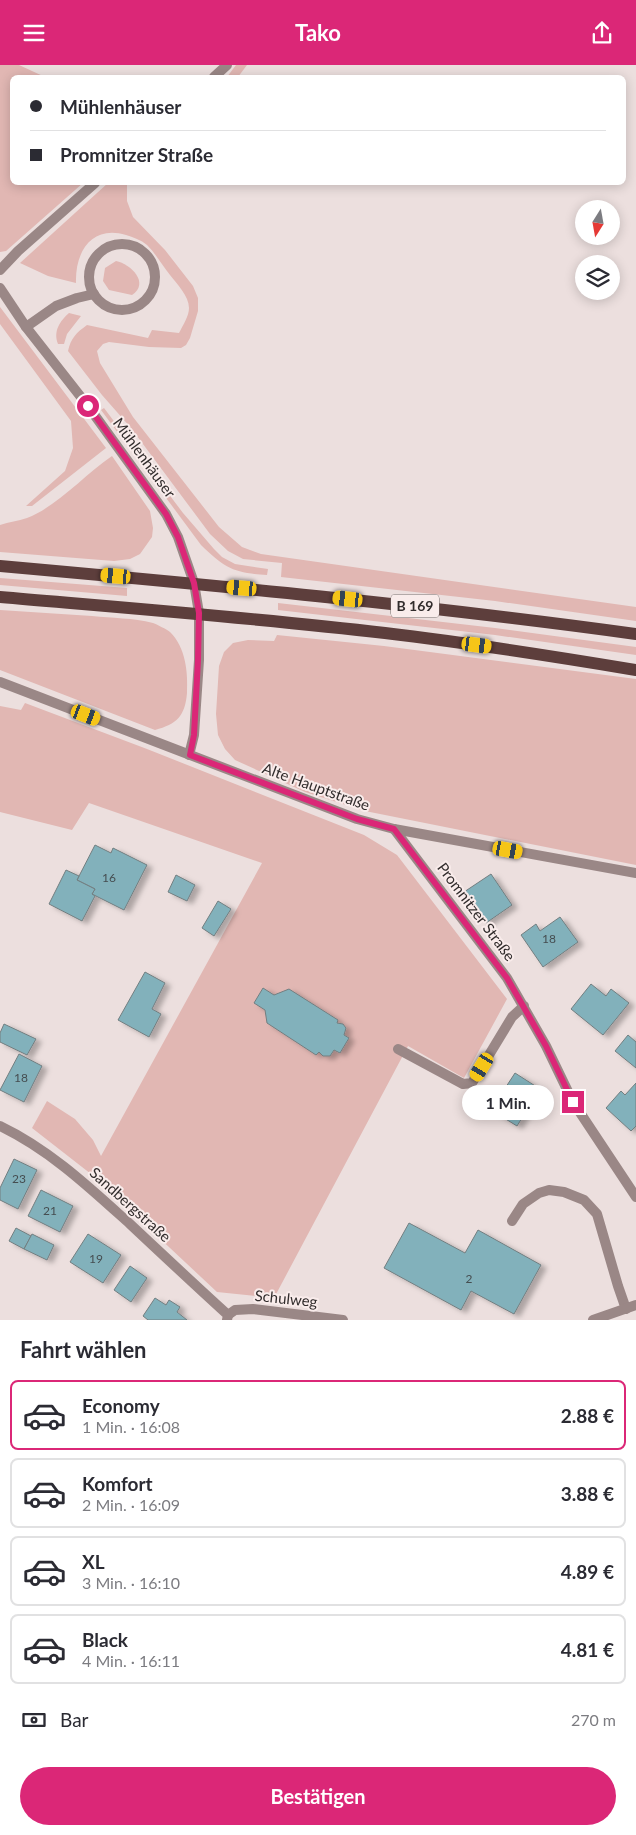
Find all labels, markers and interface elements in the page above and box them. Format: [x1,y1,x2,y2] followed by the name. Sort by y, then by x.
[20,19,48,47] icon: menu
[295,19,341,46] text: Tako
[588,19,616,47] icon: share
[60,95,181,118] text: Mühlenhäuser
[60,143,213,166] text: Promnitzer Straße
[575,200,620,245] north arrow
[575,200,620,300] map controls
[575,255,620,300] button: layers
[77,395,99,417] route start
[110,414,180,501] street label: Mühlenhäuser
[100,567,131,585] car
[226,579,257,597] car
[332,590,363,608] car
[391,595,439,617] road number: B 169
[461,636,492,654] car
[69,703,102,727] car
[260,758,372,814] street label: Alte Hauptstraße
[491,840,524,860] car
[434,859,520,964] street label: Promnitzer Straße
[102,870,116,885] house number: 16
[542,931,556,946] house number: 18
[467,1050,496,1084] car
[14,1070,28,1085] house number: 18
[463,1085,556,1119] callout: 1 Min.
[562,1091,584,1113] route end
[485,1093,531,1112] text: 1 Min.
[86,1163,175,1245] street label: Sandbergstraße
[12,1171,26,1186] house number: 23
[43,1203,57,1218] house number: 21
[89,1251,103,1266] house number: 19
[466,1271,473,1286] house number: 2
[254,1286,319,1310] street label: Schulweg
[20,1336,147,1363] text: Fahrt wählen
[22,1393,67,1438] icon: car
[82,1394,160,1417] text: Economy
[561,1404,614,1427] text: 2.88 €
[82,1417,180,1436] text: 1 Min. · 16:08
[22,1471,67,1516] icon: car
[82,1472,153,1495] text: Komfort
[561,1482,614,1505] text: 3.88 €
[82,1495,180,1514] text: 2 Min. · 16:09
[22,1549,67,1594] icon: car
[82,1550,105,1573] text: XL
[561,1560,614,1583] text: 4.89 €
[82,1573,180,1592] text: 3 Min. · 16:10
[22,1627,67,1672] icon: car
[82,1628,128,1651] text: Black
[561,1638,614,1661] text: 4.81 €
[82,1651,180,1670] text: 4 Min. · 16:11
[20,1706,48,1734] icon: cash
[60,1708,89,1731] text: Bar
[571,1710,616,1729] text: 270 m
[20,1767,616,1825] button: Bestätigen

